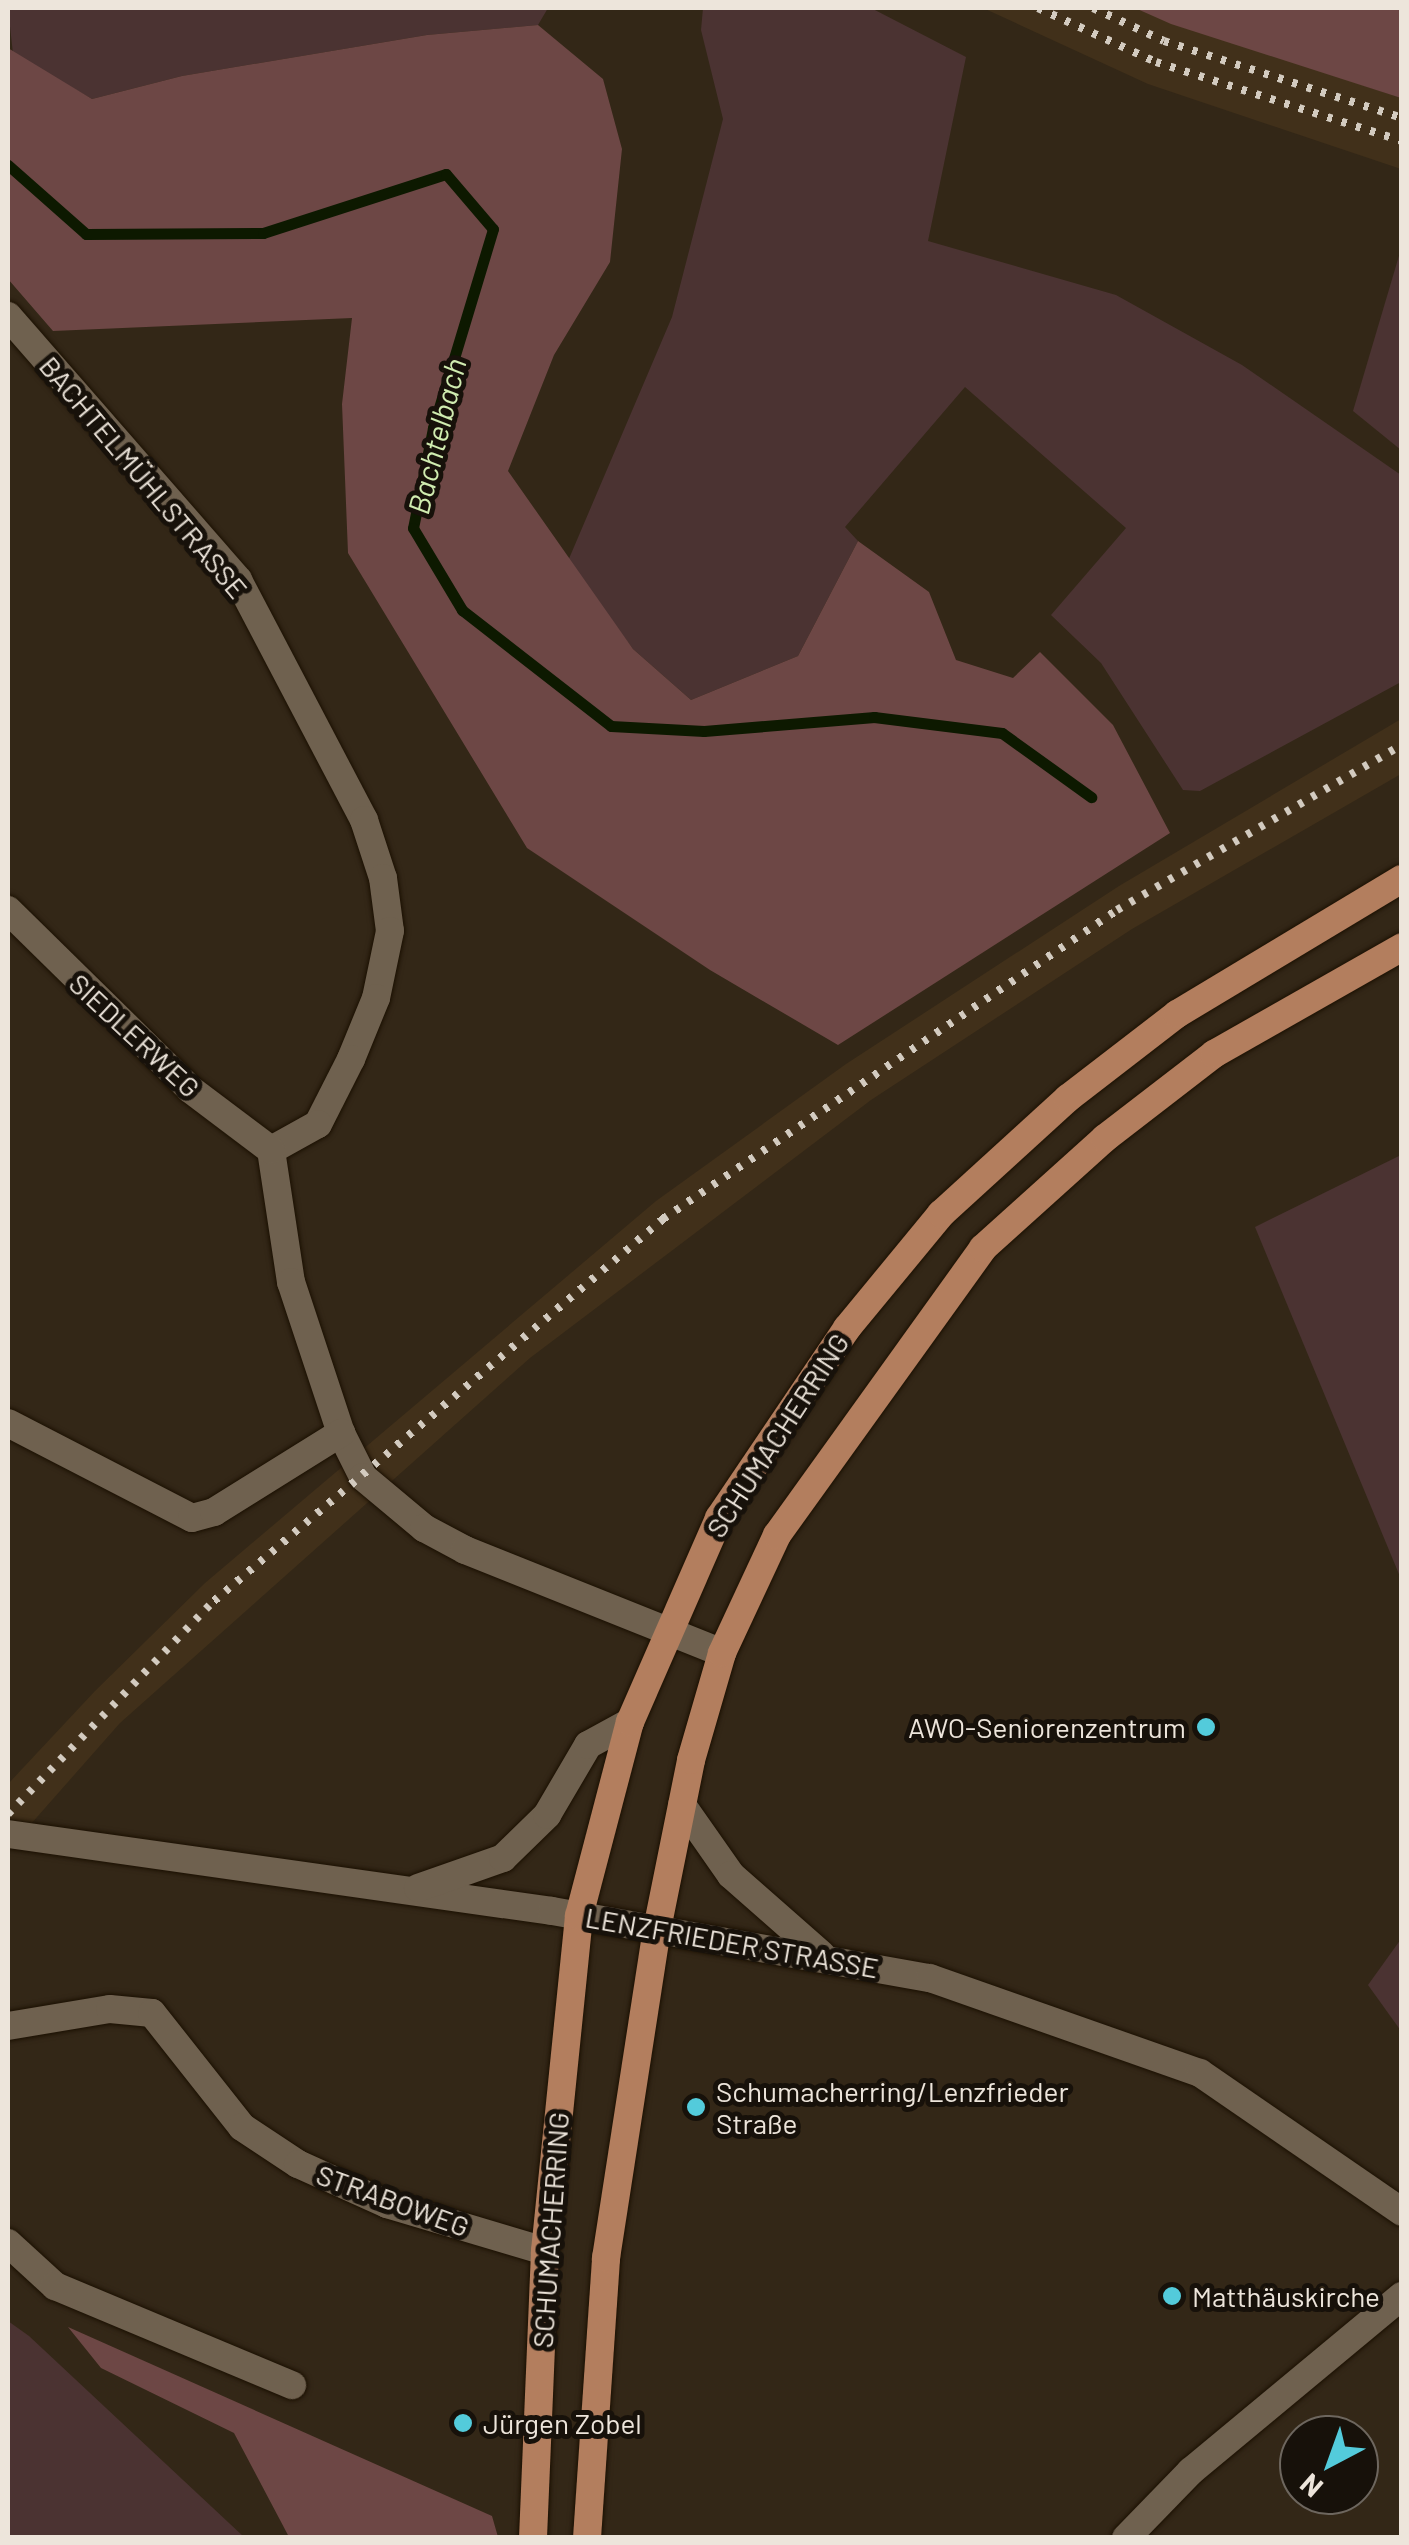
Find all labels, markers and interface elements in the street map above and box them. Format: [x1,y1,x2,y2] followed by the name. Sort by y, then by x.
[33,349,255,605] street label: BACHTELMÜHLSTRASSE
[399,354,473,518] water label: Bachtelbach
[63,966,207,1104] street label: SIEDLERWEG
[699,1327,855,1543] street label: SCHUMACHERRING
[908,1710,1186,1744] place label: AWO-Seniorenzentrum
[1195,1716,1217,1738] marker: AWO-Seniorenzentrum
[583,1900,881,1984] street label: LENZFRIEDER STRASSE
[716,2074,1069,2140] place label: Schumacherring/Lenzfrieder Straße
[685,2096,707,2118] marker: Schumacherring/Lenzfrieder Straße
[525,2111,575,2349] street label: SCHUMACHERRING
[312,2157,474,2243] street label: STRABOWEG
[1192,2279,1380,2313] place label: Matthäuskirche
[1161,2285,1183,2307] marker: Matthäuskirche
[483,2406,642,2440] place label: Jürgen Zobel
[452,2412,474,2434] marker: Jürgen Zobel
[1279,2415,1379,2515] north arrow
[1292,2467,1329,2505] text: N

